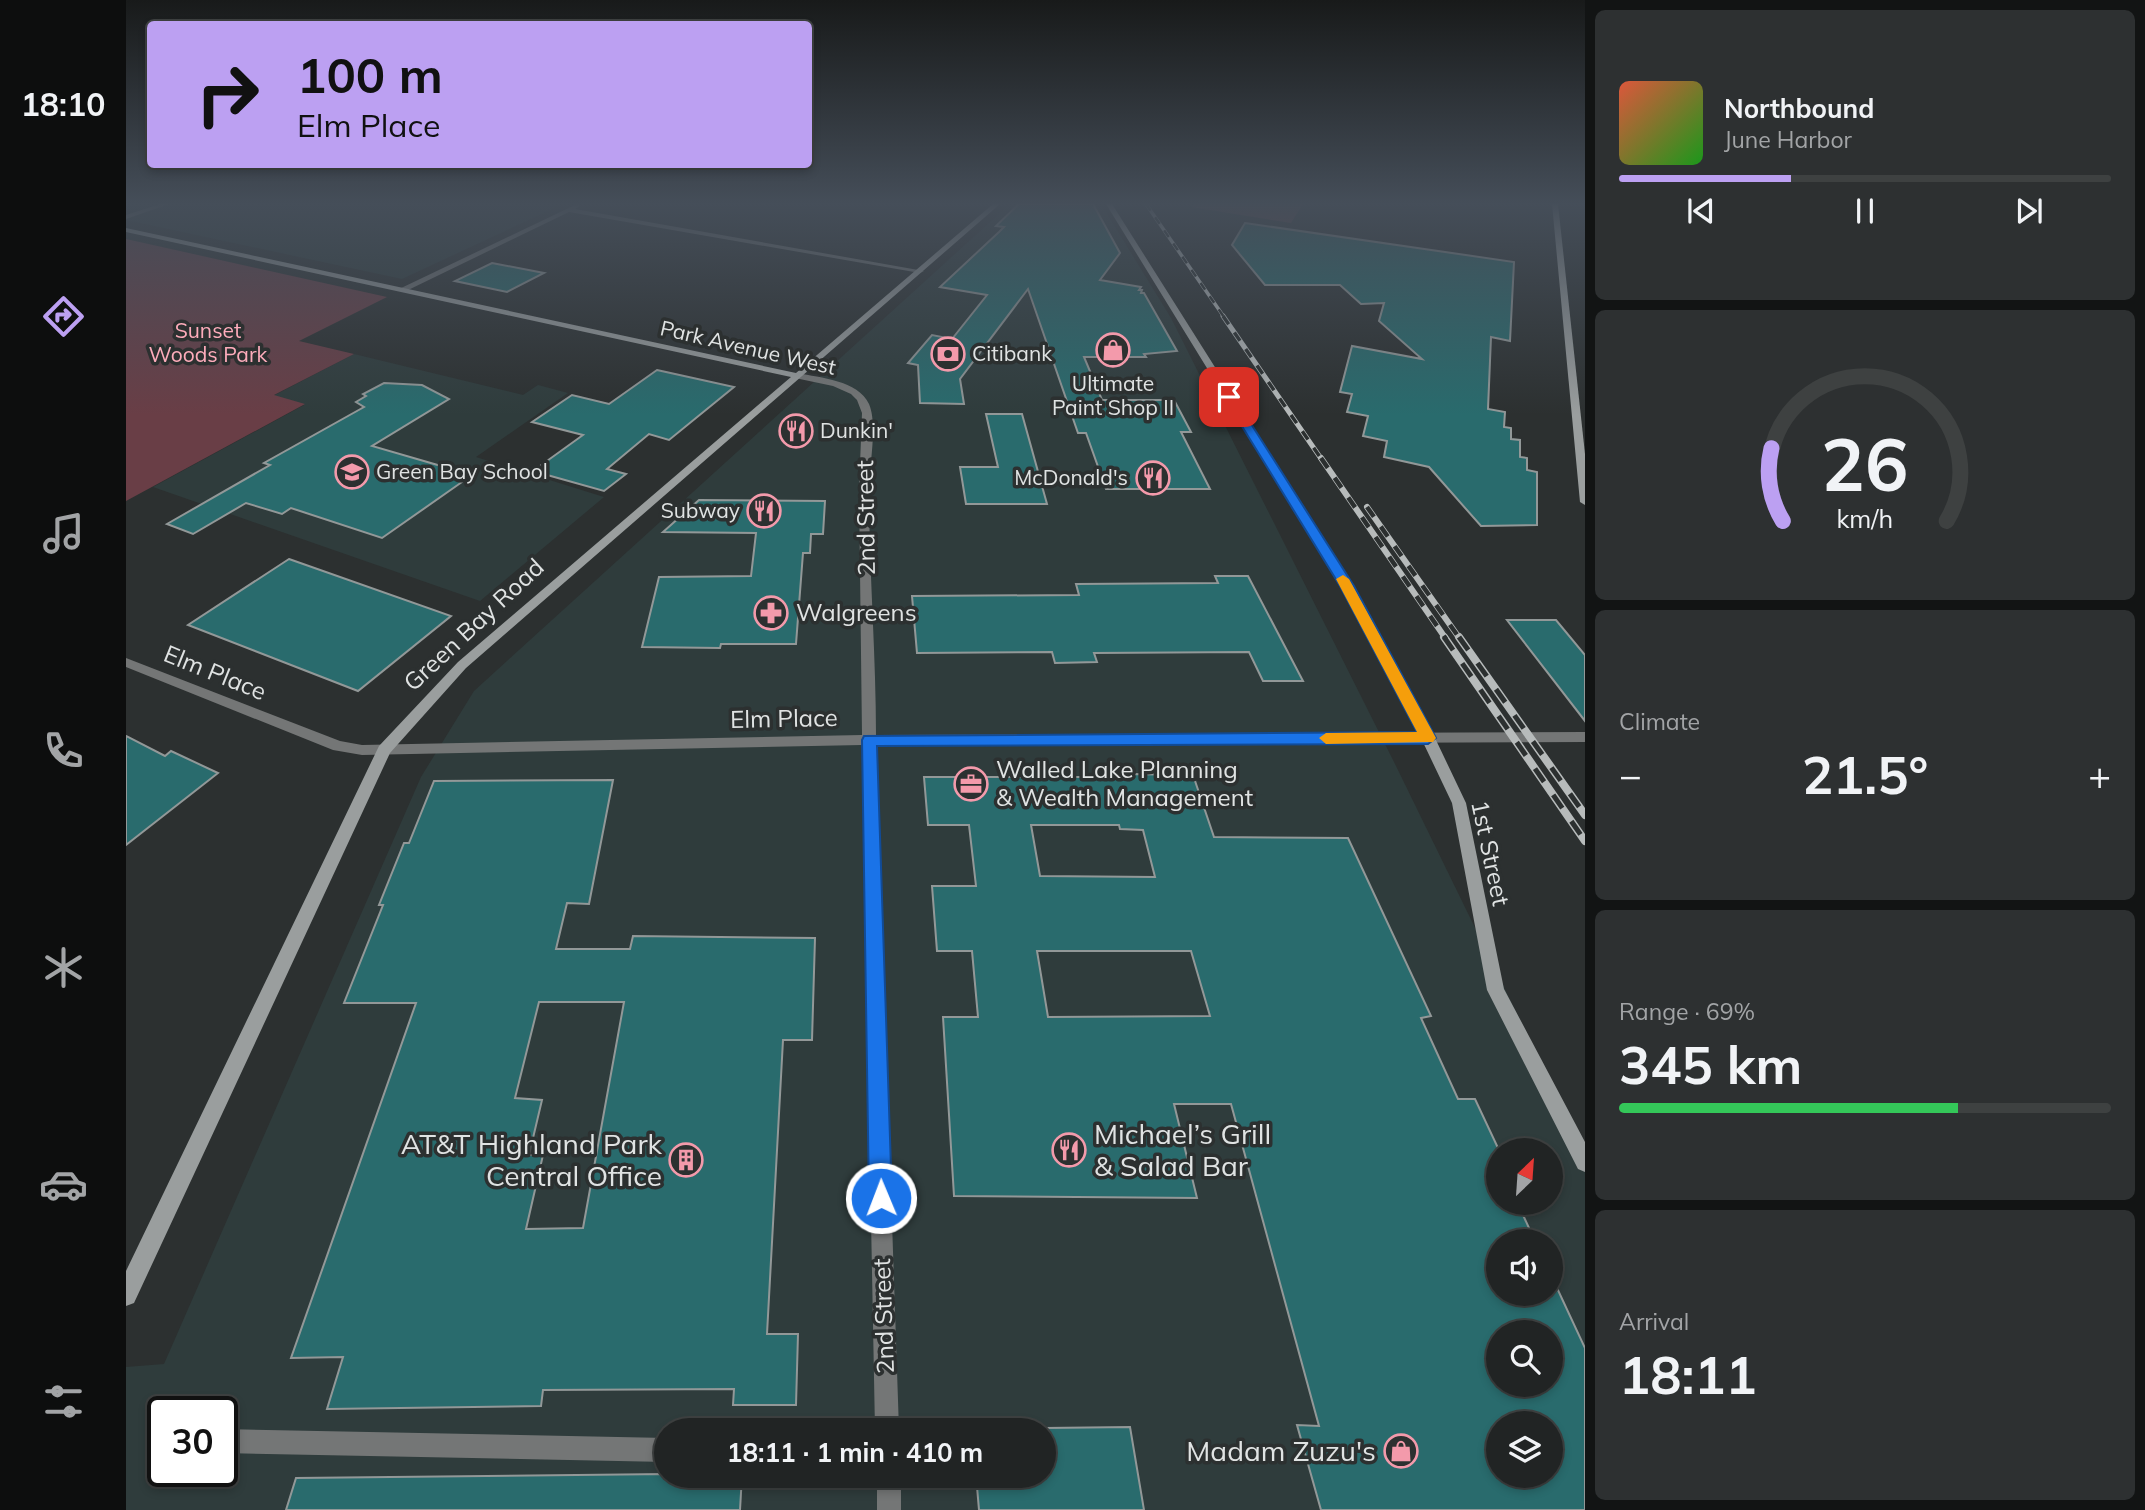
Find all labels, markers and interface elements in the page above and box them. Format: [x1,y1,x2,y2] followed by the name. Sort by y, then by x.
[297,44,443,105] text: 100 m
[182,49,273,140] icon: right
[21,84,105,124] text: 18:10
[1724,92,1874,125] text: Northbound
[297,105,440,145] text: Elm Place
[1724,125,1852,154] text: June Harbor
[1682,192,1720,230] icon: previous
[1846,192,1884,230] icon: pause
[2010,192,2048,230] icon: next
[39,292,88,341] icon: directions
[658,314,839,380] street label: Park Avenue West
[149,317,268,367] park label: Sunset Woods Park
[1094,331,1132,369] shop icon: Ultimate Paint Shop II
[929,335,967,373] bank icon: Citibank
[972,340,1052,366] place label: Citibank
[1199,367,1259,427] pin
[1052,370,1174,420] place label: Ultimate Paint Shop II
[1210,378,1248,416] icon: arrive
[777,412,815,450] restaurant icon: Dunkin'
[820,417,893,443] place label: Dunkin'
[1821,418,1909,509] text: 26
[333,453,371,491] school or university icon: Green Bay School
[376,458,548,484] place label: Green Bay School
[1134,459,1172,497] restaurant icon: McDonald's
[849,460,881,576] street label: 2nd Street
[1014,464,1128,490] place label: McDonald's
[745,492,783,530] restaurant icon: Subway
[661,497,740,523] place label: Subway
[1837,503,1893,534] text: km/h
[39,509,88,558] icon: music
[397,552,550,697] street label: Green Bay Road
[752,594,790,632] pharmacy icon: Walgreens
[796,597,917,627] place label: Walgreens
[160,638,271,706] street label: Elm Place
[730,702,838,734] street label: Elm Place
[1619,707,1700,736] text: Climate
[39,726,88,775] icon: phone
[1802,742,1928,807] text: 21.5°
[1619,751,1642,799] text: −
[2088,751,2111,799] text: +
[996,754,1253,812] place label: Walled Lake Planning & Wealth Management
[952,765,990,803] office icon: Walled Lake Planning & Wealth Management
[1465,797,1517,908] street label: 1st Street
[39,943,88,992] icon: climate
[1619,997,1755,1026] text: Range · 69%
[1619,1032,1802,1097] text: 345 km
[1094,1116,1271,1183] place label: Michael’s Grill & Salad Bar
[401,1126,663,1193] place label: AT&T Highland Park Central Office
[1050,1131,1088,1169] restaurant icon: Michael’s Grill & Salad Bar
[1486,1138,1563,1214] north arrow
[1486,1138,1563,1488] map controls
[667,1141,705,1179] building icon: AT&T Highland Park Central Office
[39,1160,88,1209] icon: car
[844,1161,918,1235] position arrow
[1486,1229,1563,1306] button: sound
[866,1258,900,1374] street label: 2nd Street
[1619,1307,1689,1336] text: Arrival
[1486,1320,1563,1397] button: search
[1619,1342,1757,1407] text: 18:11
[39,1377,88,1426] icon: filters
[147,1396,238,1487] speed limit sign: 30
[1486,1411,1563,1488] button: layers
[1382,1432,1420,1470] shop icon: Madam Zuzu's
[1186,1433,1376,1468] place label: Madam Zuzu's
[727,1436,983,1469] text: 18:11 · 1 min · 410 m

